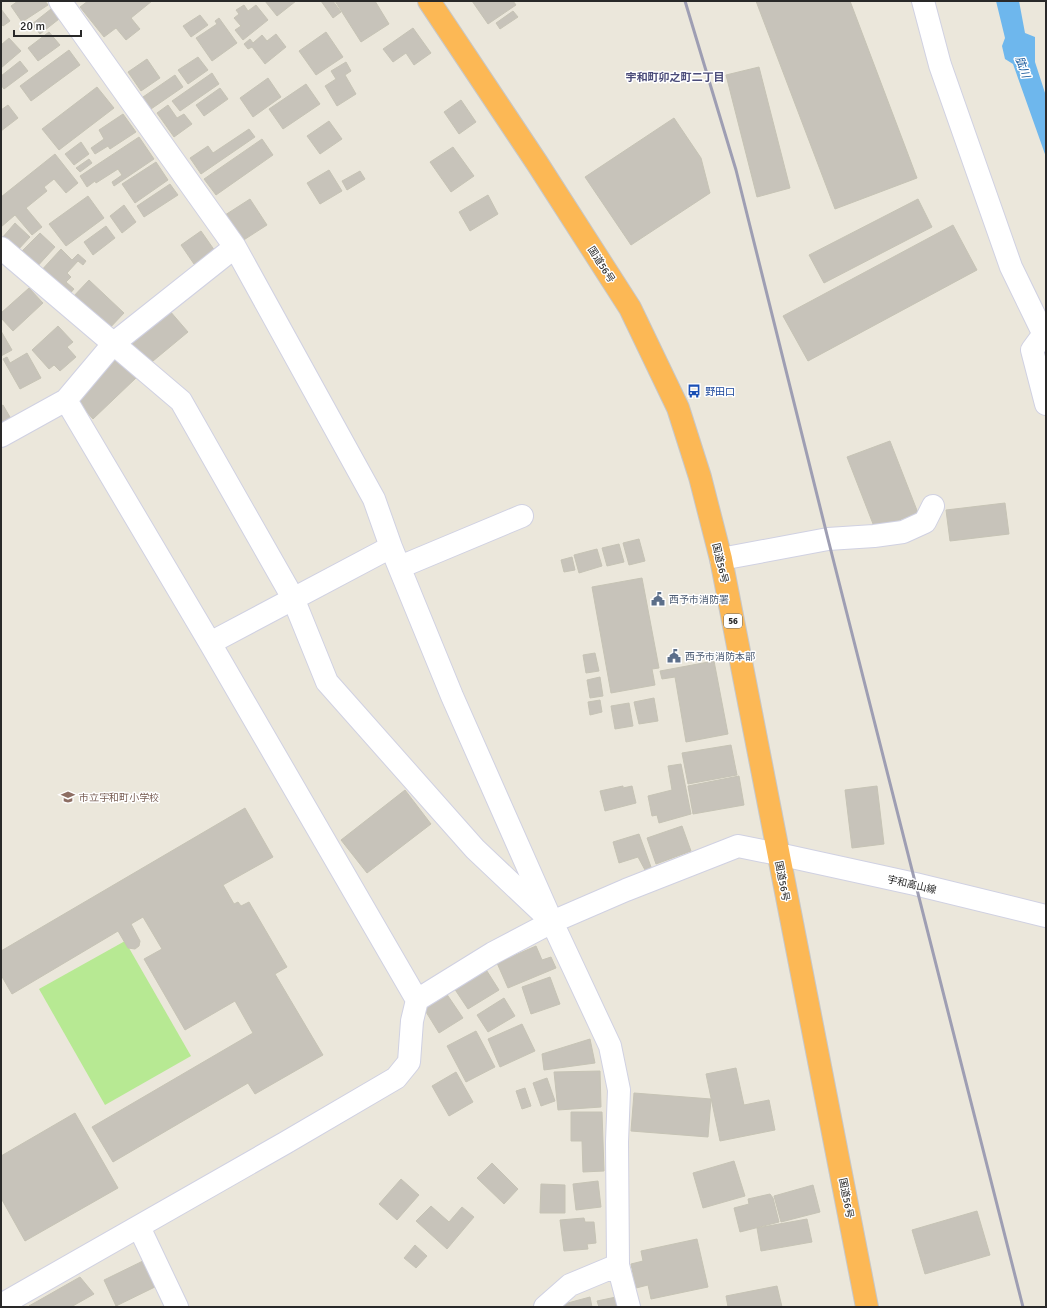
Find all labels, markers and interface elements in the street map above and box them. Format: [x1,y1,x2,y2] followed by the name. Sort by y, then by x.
[14,12,81,38] scale bar
[20,19,45,34] text: 20 m
[1013,55,1033,81] water label: 肱川
[626,71,725,84] district label: 宇和町卯之町二丁目
[585,244,617,285] street label: 国道56号
[686,383,702,399] bus stop icon: 野田口
[705,386,735,398] place label: 野田口
[710,542,730,584] street label: 国道56号
[650,591,666,607] public building icon: 西予市消防署
[669,594,729,606] place label: 西予市消防署
[724,614,742,628] road number: 56
[666,648,682,664] public building icon: 西予市消防本部
[685,651,755,663] place label: 西予市消防本部
[60,789,76,805] school or university icon: 市立宇和町小学校
[79,792,159,804] place label: 市立宇和町小学校
[772,860,792,902] street label: 国道56号
[886,874,937,896] street label: 宇和高山線
[836,1177,856,1219] street label: 国道56号

